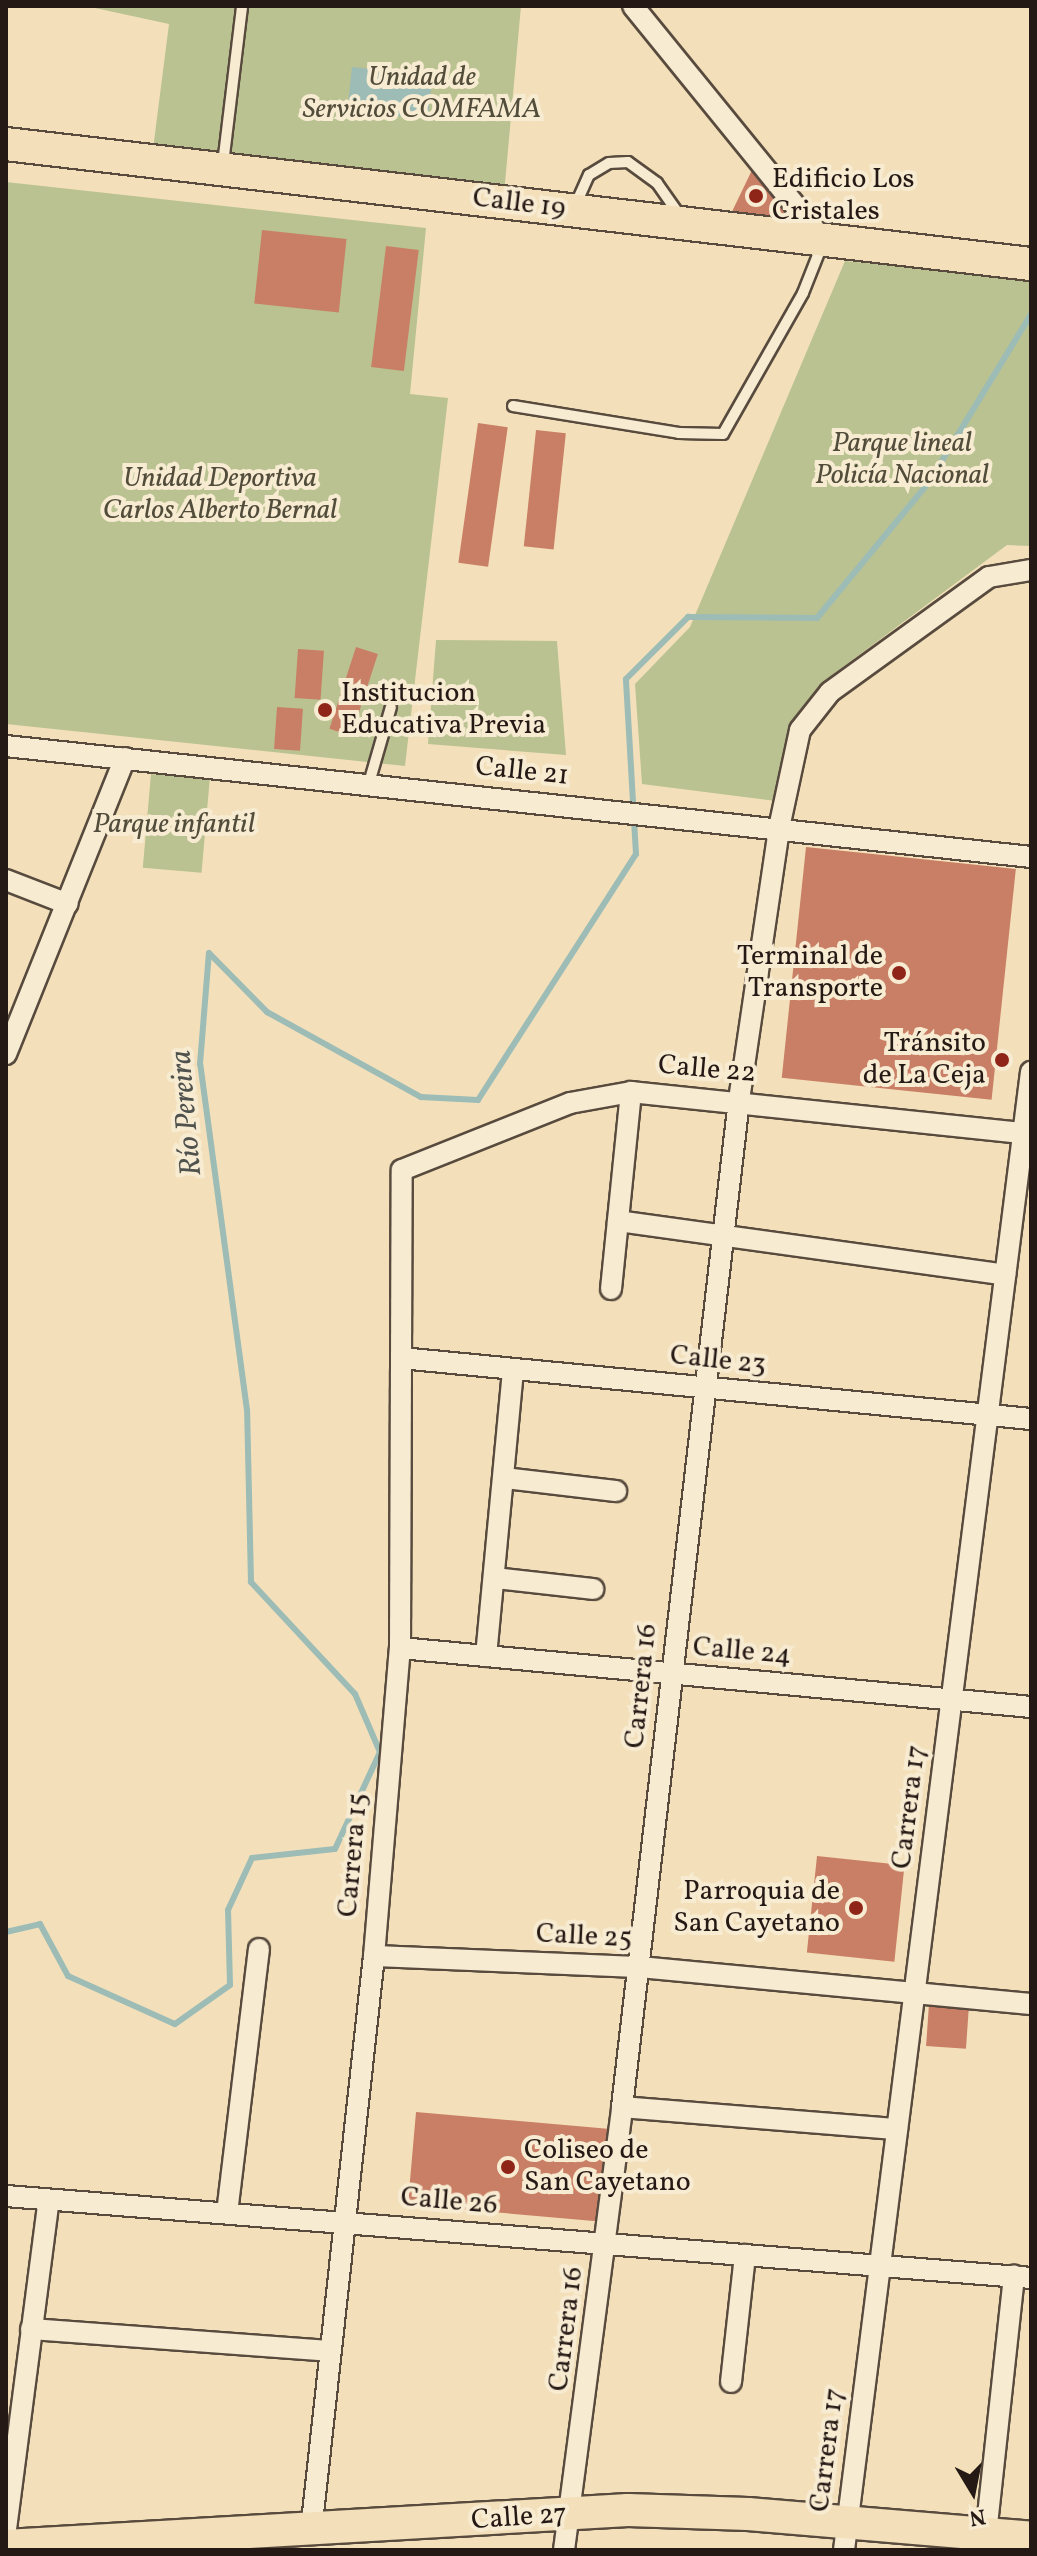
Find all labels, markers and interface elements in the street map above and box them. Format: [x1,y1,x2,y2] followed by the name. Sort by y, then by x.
[303,61,541,127] park label: Unidad de Servicios COMFAMA
[772,163,915,229] place label: Edificio Los Cristales
[471,182,567,226] street label: Calle 19
[747,187,765,205] marker: Edificio Los Cristales
[815,427,989,493] park label: Parque lineal Policía Nacional
[103,462,337,528] park label: Unidad Deportiva Carlos Alberto Bernal
[341,677,546,743] place label: Institucion Educativa Previa
[316,701,334,719] marker: Institucion Educativa Previa
[474,750,570,794] street label: Calle 21
[93,808,255,842] park label: Parque infantil
[737,940,883,1006] place label: Terminal de Transporte
[890,964,908,982] marker: Terminal de Transporte
[863,1027,986,1093] place label: Tránsito de La Ceja
[164,1048,210,1178] water label: Río Pereira
[657,1049,757,1091] street label: Calle 22
[993,1051,1011,1069] marker: Tránsito de La Ceja
[668,1339,768,1383] street label: Calle 23
[619,1622,665,1750] street label: Carrera 16
[691,1631,793,1673] street label: Calle 24
[886,1743,934,1871] street label: Carrera 17
[332,1791,376,1919] street label: Carrera 15
[673,1875,840,1941] place label: Parroquia de San Cayetano
[847,1899,865,1917] marker: Parroquia de San Cayetano
[535,1918,633,1956] street label: Calle 25
[524,2134,691,2200] place label: Coliseo de San Cayetano
[499,2158,517,2176] marker: Coliseo de San Cayetano
[399,2181,499,2223] street label: Calle 26
[543,2265,591,2393] street label: Carrera 16
[804,2386,852,2514] street label: Carrera 17
[933,2452,1013,2532] north arrow
[470,2498,568,2538] street label: Calle 27
[967,2499,988,2533] text: N

